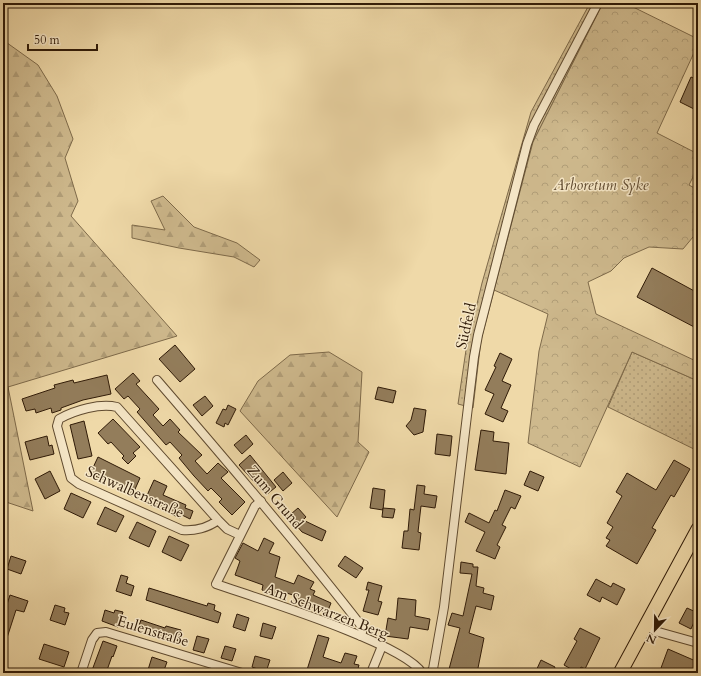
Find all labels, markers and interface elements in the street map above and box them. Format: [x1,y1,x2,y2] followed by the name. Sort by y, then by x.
[28,26,97,52] scale bar
[34,32,61,48] text: 50 m
[552,175,649,195] park label: Arboretum Syke
[451,301,481,351] street label: Südfeld
[83,461,188,523] street label: Schwalbenstraße
[242,461,308,533] street label: Zum Grund
[262,578,392,644] street label: Am Schwarzen Berg
[635,610,675,650] north arrow
[115,611,192,651] street label: Eulenstraße
[644,630,659,648] text: N

